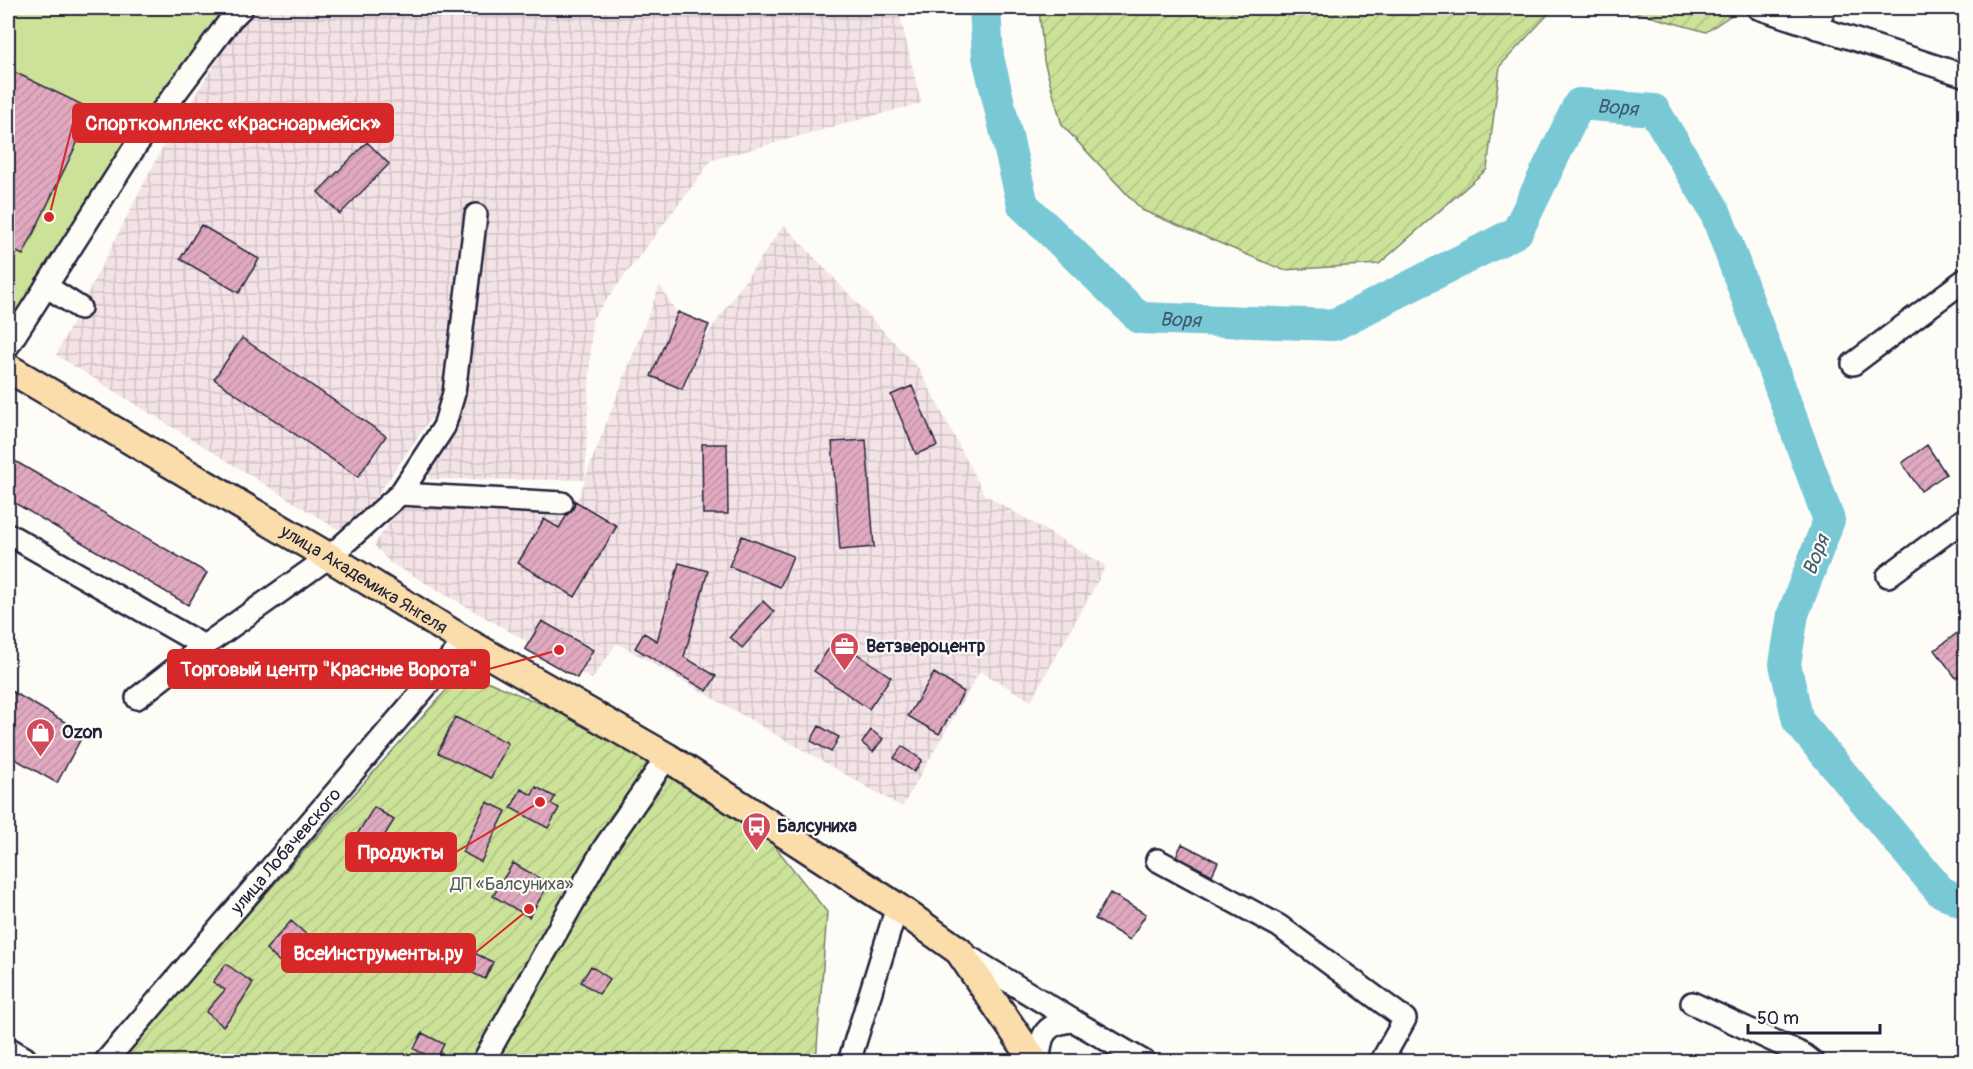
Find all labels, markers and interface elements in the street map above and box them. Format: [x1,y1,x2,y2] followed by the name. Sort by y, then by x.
[1596,93,1641,121] water label: Воря
[73,104,393,142] callout: Спорткомплекс «Красноармейск»
[85,111,382,136] text: Спорткомплекс «Красноармейск»
[1159,306,1204,333] water label: Воря
[275,519,452,639] street label: улица Академика Янгеля
[1797,529,1836,579] water label: Воря
[829,630,861,672] office icon: Ветзвероцентр
[866,635,986,658] place label: Ветзвероцентр
[168,650,489,688] callout: Торговый центр "Красные Ворота"
[180,657,477,682] text: Торговый центр "Красные Ворота"
[25,716,57,758] shop icon: Ozon
[62,721,102,744] place label: Ozon
[225,783,346,919] street label: улица Лобачевского
[740,810,772,852] bus stop icon: Балсуниха
[777,815,857,838] place label: Балсуниха
[346,833,456,871] callout: Продукты
[358,840,444,865] text: Продукты
[449,873,574,896] park label: ДП «Балсуниха»
[282,934,475,972] callout: ВсеИнструменты.ру
[293,941,463,966] text: ВсеИнструменты.ру
[1748,997,1880,1035] scale bar
[1757,1007,1799,1030] text: 50 m

